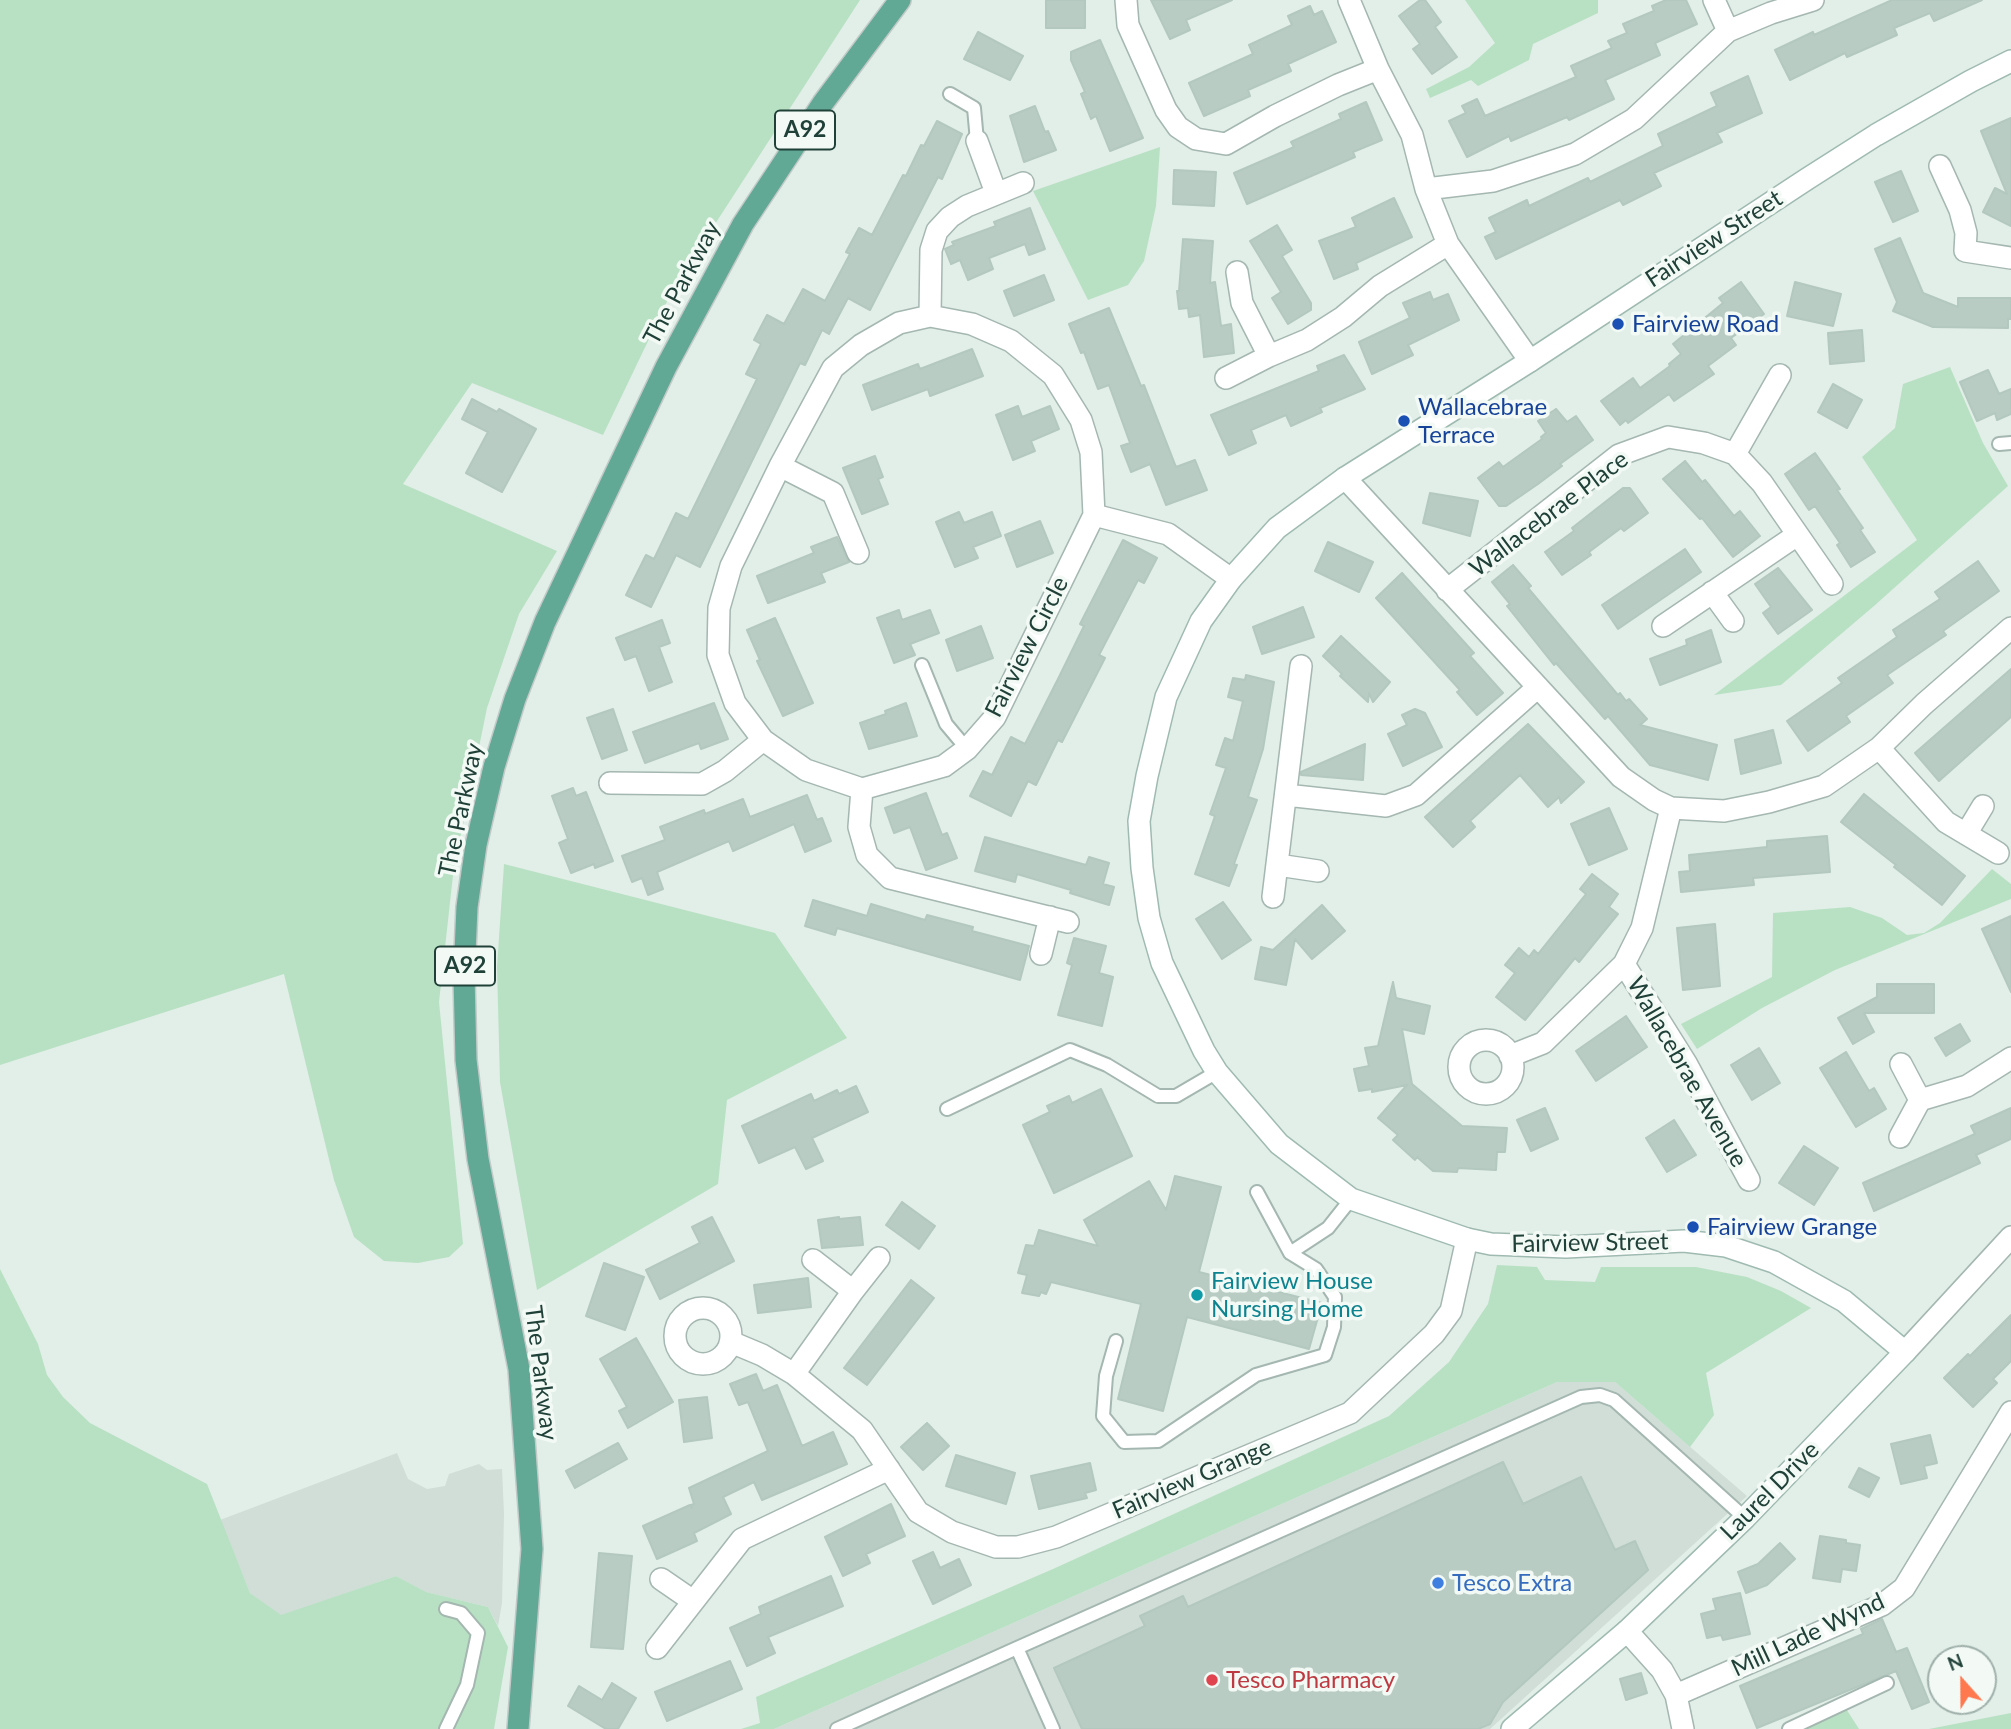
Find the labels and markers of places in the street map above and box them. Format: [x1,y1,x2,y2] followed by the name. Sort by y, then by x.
[1632,310,1779,338] place label: Fairview Road
[1610,316,1626,332] marker: Fairview Road
[1418,393,1547,449] place label: Wallacebrae Terrace
[1396,413,1412,429] marker: Wallacebrae Terrace
[1707,1213,1877,1241] place label: Fairview Grange
[1685,1219,1701,1235] marker: Fairview Grange
[1211,1267,1373,1323] place label: Fairview House Nursing Home
[1189,1287,1205,1303] marker: Fairview House Nursing Home
[1452,1569,1572,1597] place label: Tesco Extra
[1430,1575,1446,1591] marker: Tesco Extra
[1226,1666,1395,1694] place label: Tesco Pharmacy
[1204,1672,1220,1688] marker: Tesco Pharmacy

